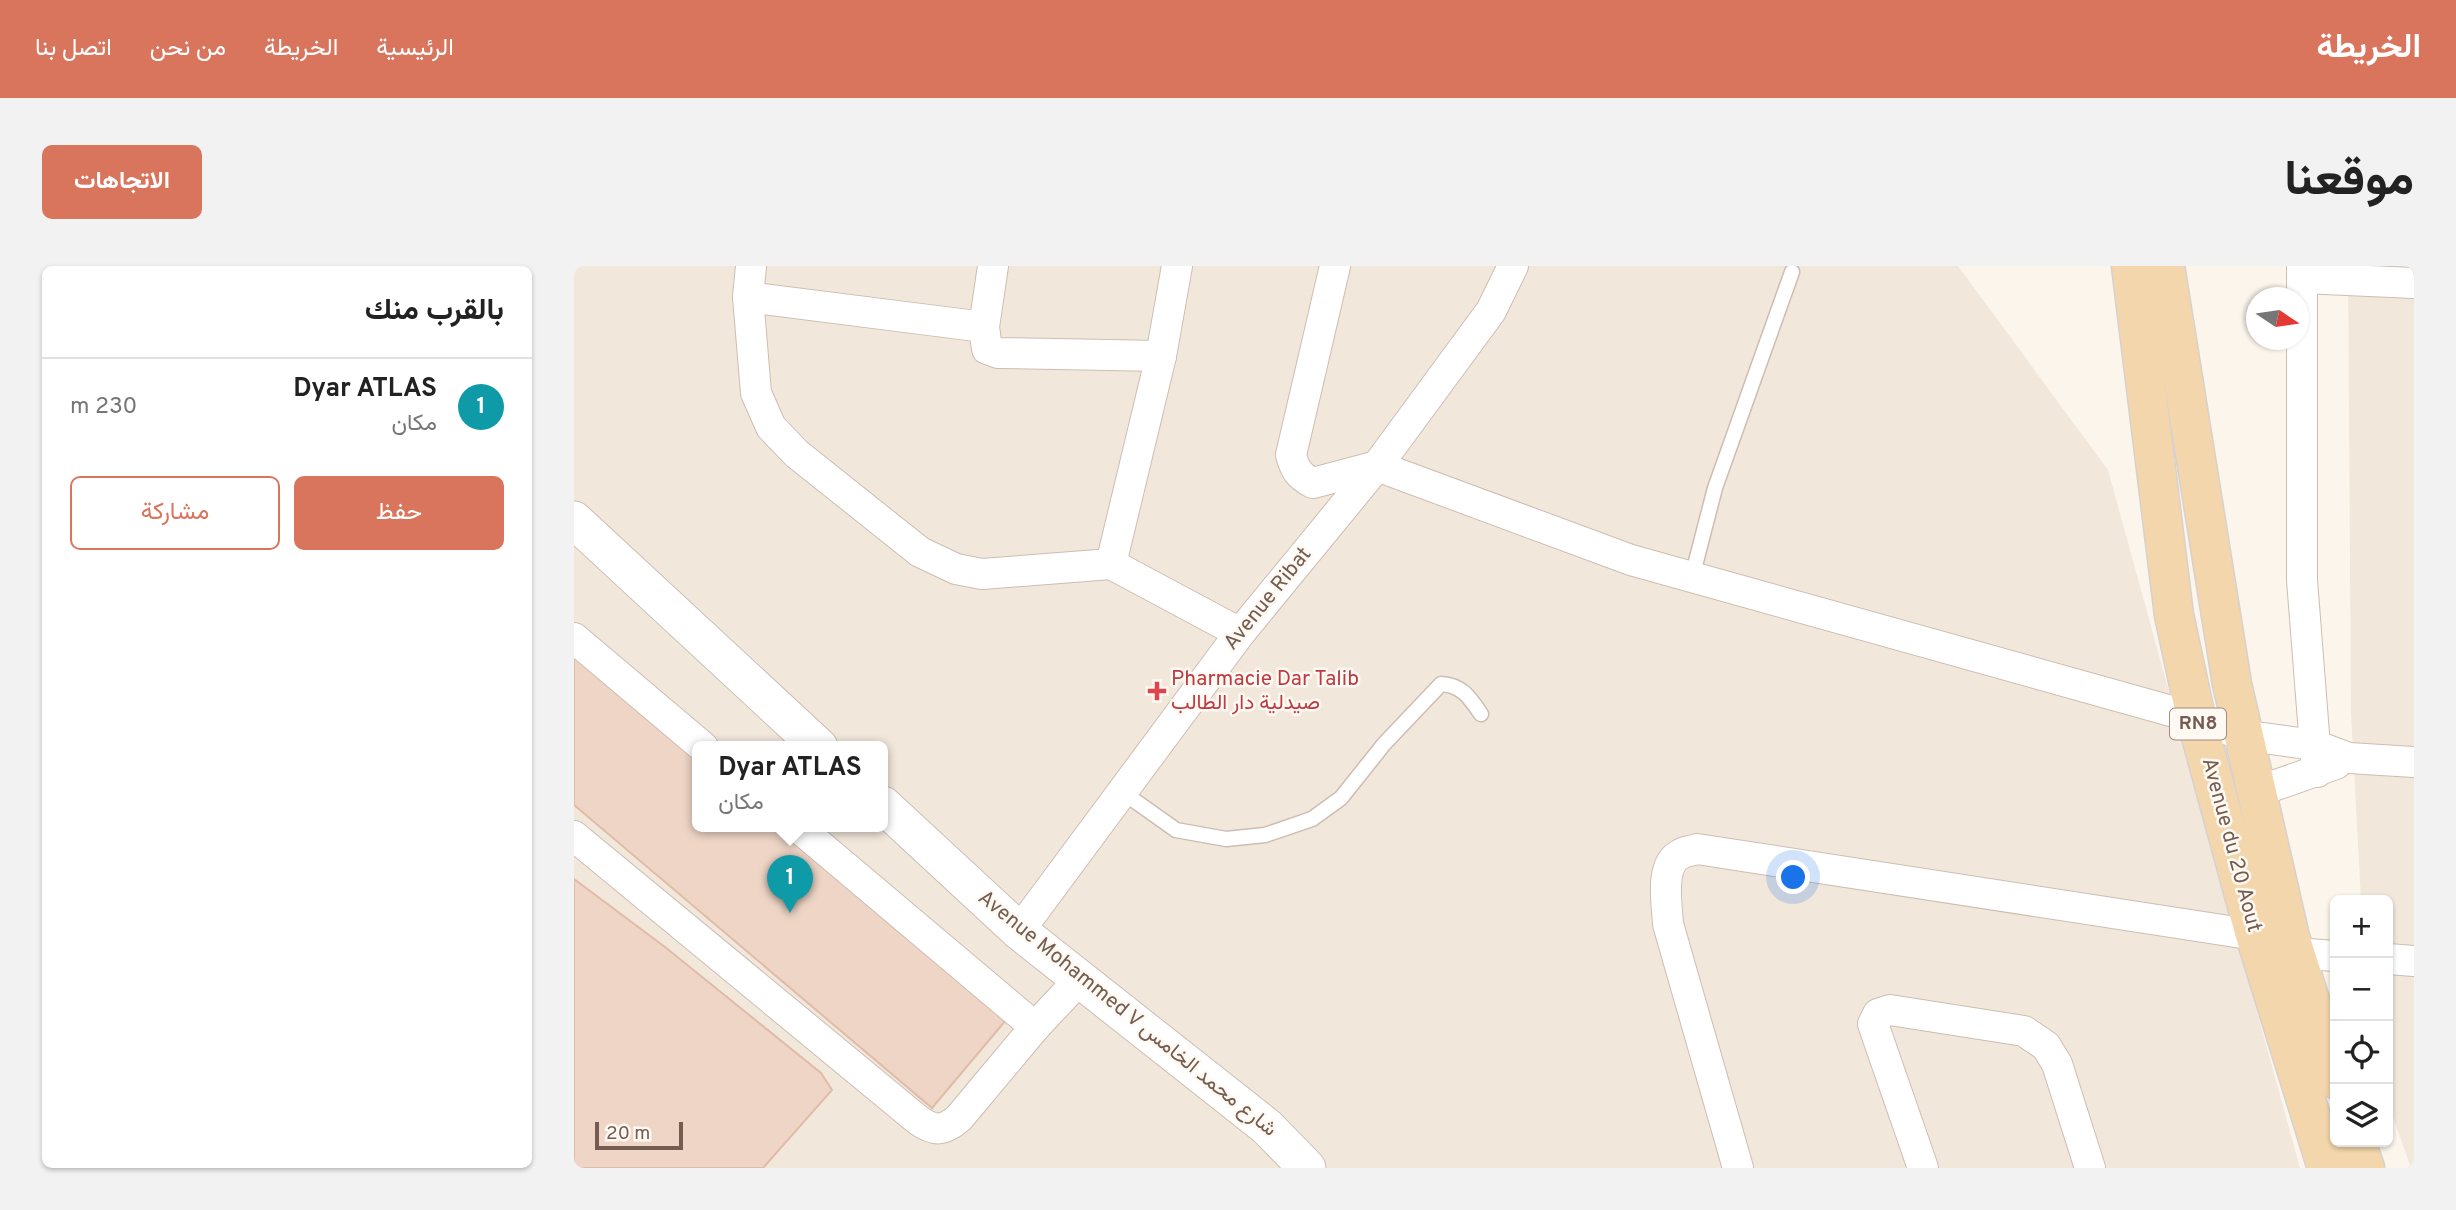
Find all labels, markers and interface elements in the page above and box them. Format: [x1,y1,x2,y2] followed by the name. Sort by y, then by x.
[2317,28,2421,70] text: الخريطة
[35,34,112,64] text: اتصل بنا
[150,34,226,64] text: من نحن
[264,34,338,64] text: الخريطة
[376,34,454,64] text: الرئيسية
[42,145,202,219] button: الاتجاهات
[2284,151,2414,213] text: موقعنا
[2246,287,2309,350] north arrow
[365,293,504,330] text: بالقرب منك
[293,373,437,406] text: Dyar ATLAS
[70,393,137,422] text: 230 m
[476,393,486,422] text: 1
[391,410,437,439] text: مكان
[70,476,280,550] button: مشاركة
[294,476,504,550] button: حفظ
[1218,542,1318,656] street label: Avenue Ribat
[1171,666,1359,717] place label: Pharmacie Dar Talib صيدلية دار الطالب
[1149,683,1165,699] marker: Pharmacie Dar Talib صيدلية دار الطالب
[2170,708,2226,740] road number: RN8
[692,741,888,832] popup
[718,752,862,785] text: Dyar ATLAS
[2195,755,2267,935] street label: Avenue du 20 Aout
[718,789,764,818] text: مكان
[767,855,813,913] pin: 1
[1776,860,1810,894] your location
[972,885,1282,1143] street label: Avenue Mohammed V شارع محمد الخامس
[2330,895,2393,1147] map controls
[2330,895,2393,958] button: +
[2330,958,2393,1021] button: −
[2330,1021,2393,1084] button: locate
[2330,1084,2393,1147] button: layers
[595,1119,682,1151] scale bar
[606,1122,650,1146] text: 20 m

